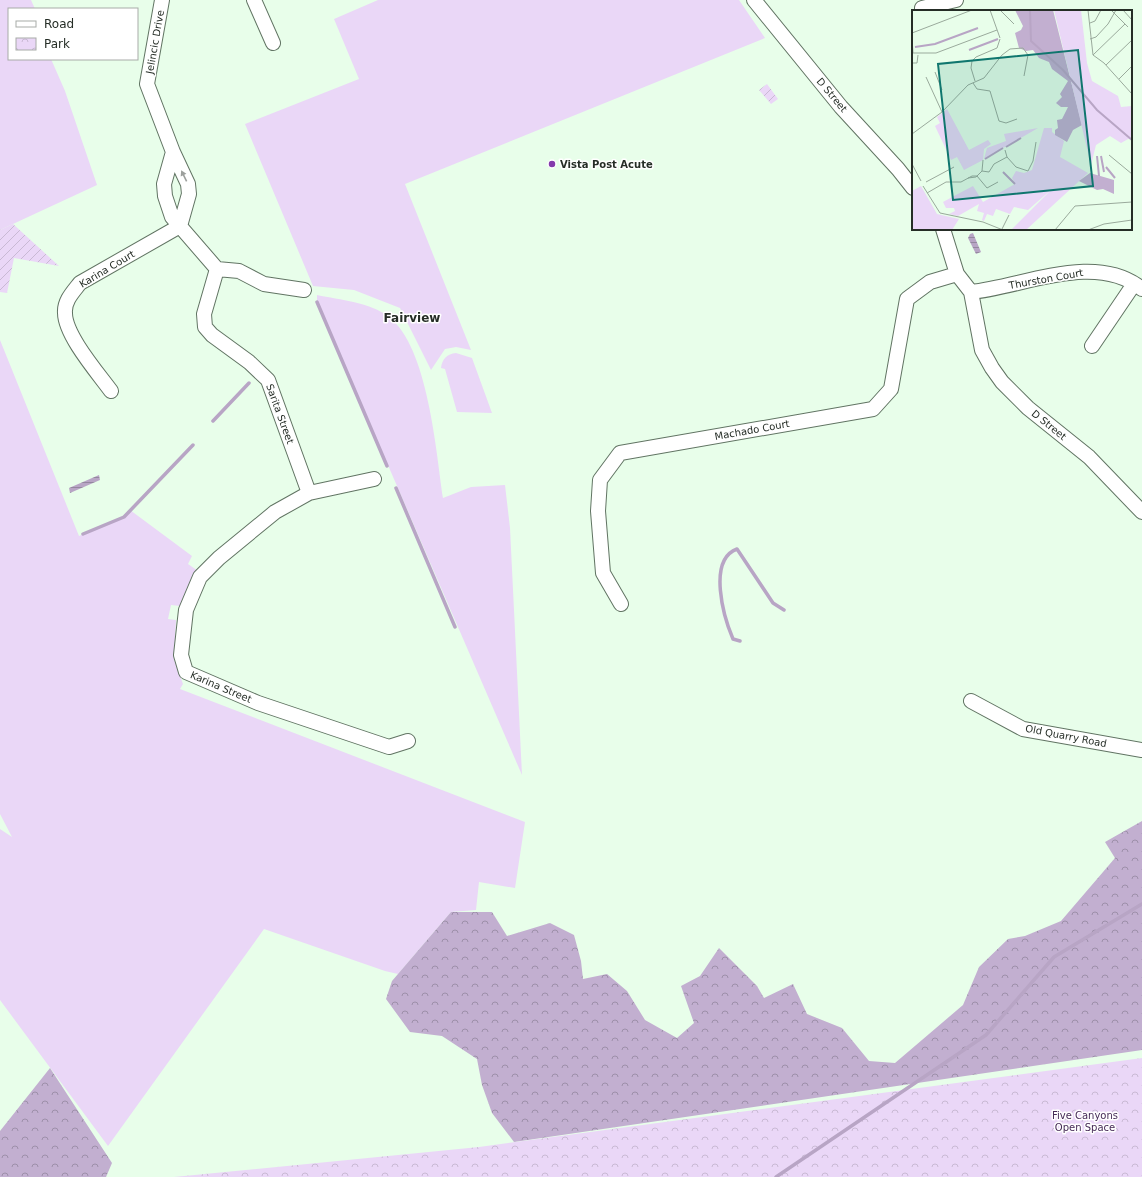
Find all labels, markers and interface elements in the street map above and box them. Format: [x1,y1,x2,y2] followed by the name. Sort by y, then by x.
[8,8,138,60] legend
[144,9,166,76] street label: Jelincic Drive
[912,10,1132,230] inset map
[44,17,74,31] text: Road
[44,37,70,51] text: Park
[815,76,850,114] street label: D Street
[547,159,557,169] marker: Vista Post Acute
[560,159,653,170] place label: Vista Post Acute
[181,170,187,181] one-way arrow
[77,248,137,290] street label: Karina Court
[1007,267,1084,291] street label: Thurston Court
[384,311,440,325] district label: Fairview
[264,383,296,446] street label: Sarita Street
[1030,408,1069,442] street label: D Street
[714,418,790,442] street label: Machado Court
[189,669,253,705] street label: Karina Street
[1024,723,1108,749] street label: Old Quarry Road
[1052,1110,1118,1133] park label: Five Canyons Open Space

